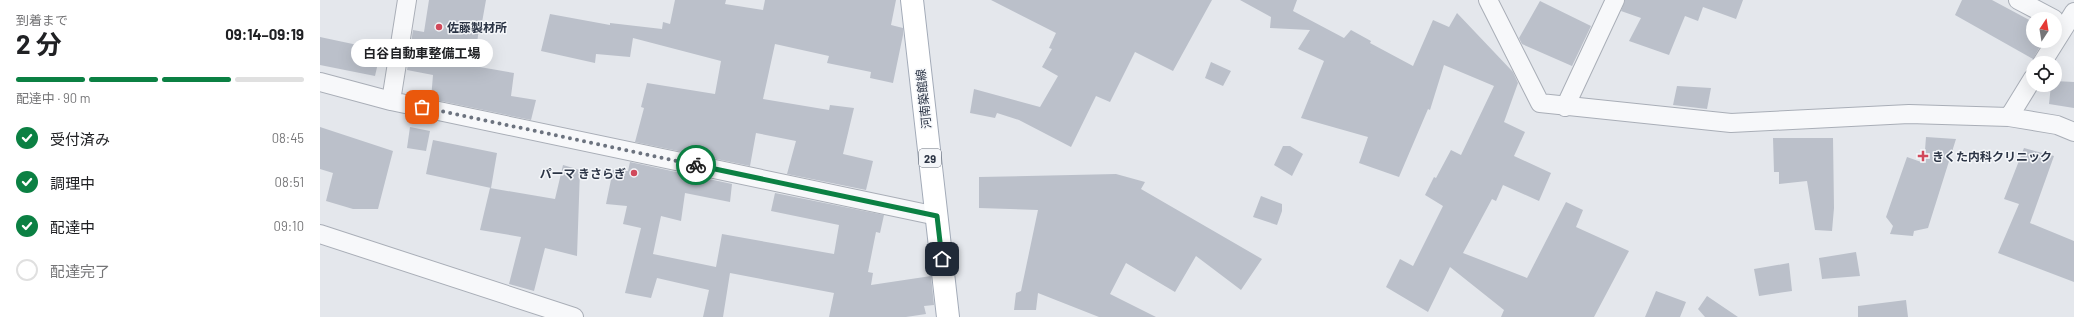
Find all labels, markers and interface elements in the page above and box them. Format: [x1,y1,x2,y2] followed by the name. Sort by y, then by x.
[16,12,68,28] text: 到着まで
[2026,12,2062,48] north arrow
[2026,12,2062,92] map controls
[447,20,507,34] place label: 佐藤製材所
[434,22,444,32] marker: 佐藤製材所
[225,25,304,43] text: 09:14–09:19
[16,28,62,59] text: 2 分
[351,39,493,67] callout: 白谷自動車整備工場
[363,45,481,61] text: 白谷自動車整備工場
[2026,56,2062,92] button: locate
[913,68,933,130] street label: 河南築館線
[16,90,90,106] text: 配達中 · 90 m
[405,90,439,124] pin
[411,96,433,118] icon: bag
[16,127,38,149] icon: check
[50,130,110,148] text: 受付済み
[272,130,304,146] text: 08:45
[676,145,716,185] courier
[919,149,941,167] road number: 29
[1932,149,2052,163] place label: きくた内科クリニック
[1917,150,1929,162] marker: きくた内科クリニック
[685,154,707,176] icon: bike
[540,166,626,180] place label: パーマ きさらぎ
[629,168,639,178] marker: パーマ きさらぎ
[16,171,38,193] icon: check
[50,174,95,192] text: 調理中
[275,174,304,190] text: 08:51
[16,215,38,237] icon: check
[50,218,95,236] text: 配達中
[274,218,304,234] text: 09:10
[925,242,959,276] pin
[931,248,953,270] icon: home
[50,262,110,280] text: 配達完了

